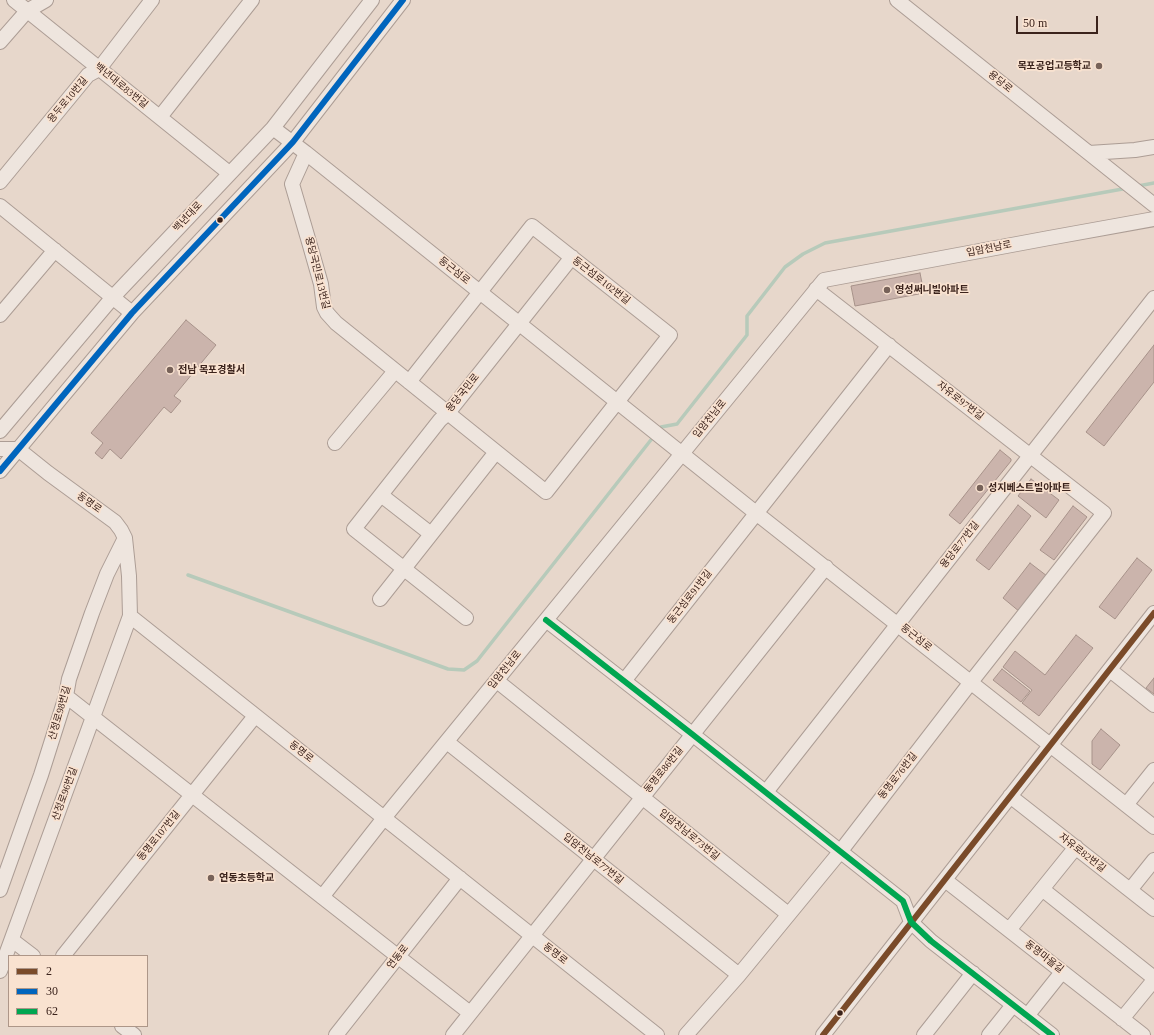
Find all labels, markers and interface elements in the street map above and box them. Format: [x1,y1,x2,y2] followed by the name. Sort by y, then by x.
[1018,8,1100,34] scale bar
[1023,16,1047,30] text: 50 m
[1017,60,1091,72] place label: 목포공업고등학교
[92,61,150,111] street label: 백년대로83번길
[1094,61,1104,71] marker: 목포공업고등학교
[985,69,1015,95] street label: 용당로
[45,75,91,125] street label: 용두로10번길
[171,199,205,235] street label: 백년대로
[215,215,225,225] unlabelled marker
[302,235,332,311] street label: 용당국민로13번길
[965,239,1013,259] street label: 입암천남로
[436,255,472,287] street label: 둥근섬로
[570,255,632,307] street label: 둥근섬로102번길
[895,284,969,296] place label: 영성써니빌아파트
[882,285,892,295] marker: 영성써니빌아파트
[178,364,245,376] place label: 전남 목포경찰서
[165,365,175,375] marker: 전남 목포경찰서
[444,371,482,415] street label: 용당국민로
[934,379,986,423] street label: 자유로97번길
[691,397,729,441] street label: 입암천남로
[988,482,1071,494] place label: 성지베스트빌아파트
[975,483,985,493] marker: 성지베스트빌아파트
[74,490,104,516] street label: 동명로
[938,519,982,571] street label: 용당로77번길
[665,568,715,626] street label: 둥근섬로91번길
[898,622,934,654] street label: 둥근섬로
[486,648,524,692] street label: 입암천남로
[47,684,73,742] street label: 산정로98번길
[286,739,316,765] street label: 동명로
[642,744,686,796] street label: 동명로86번길
[876,750,920,802] street label: 동명로76번길
[50,766,80,822] street label: 산정로96번길
[656,807,722,863] street label: 입암천남로73번길
[135,809,183,863] street label: 동명로107번길
[560,831,626,887] street label: 입암천남로77번길
[1056,831,1108,875] street label: 자유로82번길
[219,872,274,884] place label: 연동초등학교
[206,873,216,883] marker: 연동초등학교
[1022,938,1066,976] street label: 동명마을길
[540,941,570,967] street label: 동명로
[385,942,411,972] street label: 연동로
[8,955,148,1027] legend
[46,964,52,978] text: 2
[46,984,58,998] text: 30
[46,1004,58,1018] text: 62
[835,1008,845,1018] unlabelled marker

